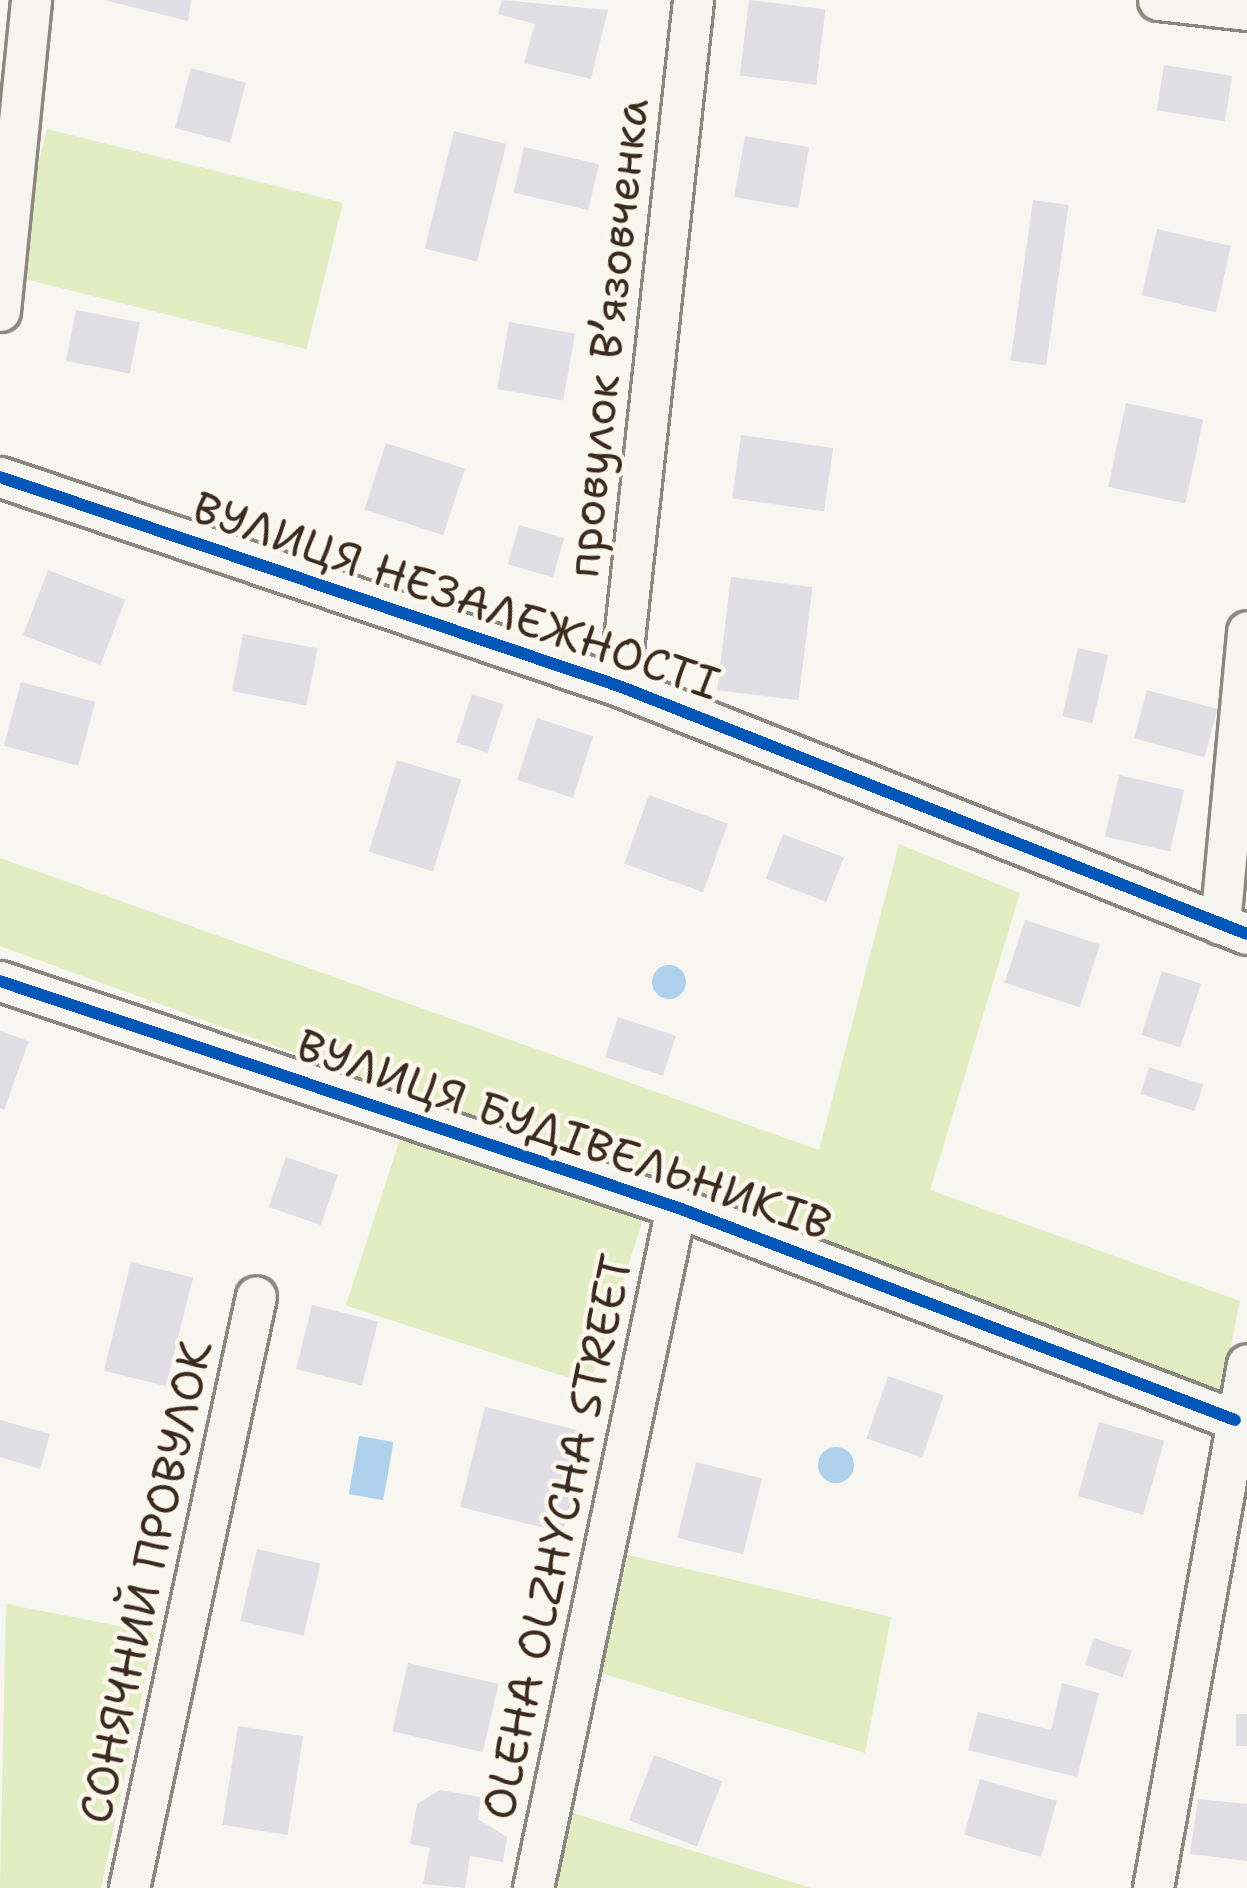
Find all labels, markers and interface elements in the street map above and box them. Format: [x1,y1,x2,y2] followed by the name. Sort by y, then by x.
[556,96,660,580] street label: провулок Вʼязовченка
[186,480,726,712] street label: ВУЛИЦЯ НЕЗАЛЕЖНОСТІ
[290,1018,838,1252] street label: ВУЛИЦЯ БУДІВЕЛЬНИКІВ
[472,1249,644,1825] street label: OLEHA OLZHYCHA STREET
[68,1336,224,1828] street label: СОНЯЧНИЙ ПРОВУЛОК

